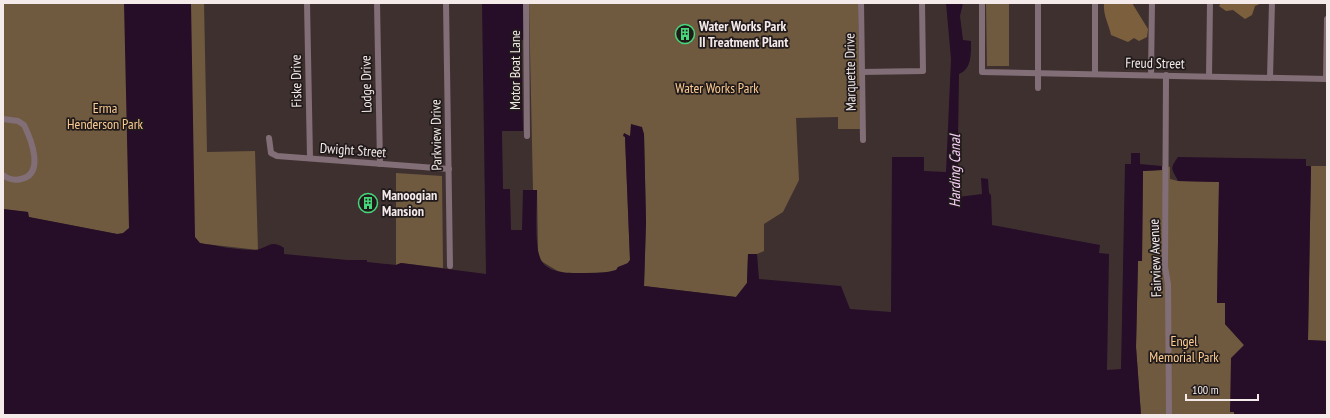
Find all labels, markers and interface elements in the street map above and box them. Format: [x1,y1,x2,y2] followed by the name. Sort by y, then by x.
[698,17,788,51] place label: Water Works Park II Treatment Plant
[674,23,696,45] building icon: Water Works Park II Treatment Plant
[506,30,524,110] street label: Motor Boat Lane
[840,33,860,111] street label: Marquette Drive
[1125,53,1185,73] street label: Freud Street
[287,54,305,108] street label: Fiske Drive
[356,55,376,113] street label: Lodge Drive
[675,79,759,97] park label: Water Works Park
[67,99,143,133] park label: Erma Henderson Park
[426,99,446,171] street label: Parkview Drive
[945,133,964,207] water label: Harding Canal
[319,139,387,161] street label: Dwight Street
[382,186,437,220] place label: Manoogian Mansion
[357,192,379,214] building icon: Manoogian Mansion
[1145,218,1165,297] street label: Fairview Avenue
[1149,332,1219,366] park label: Engel Memorial Park
[1186,376,1258,402] scale bar
[1192,382,1219,397] text: 100 m

